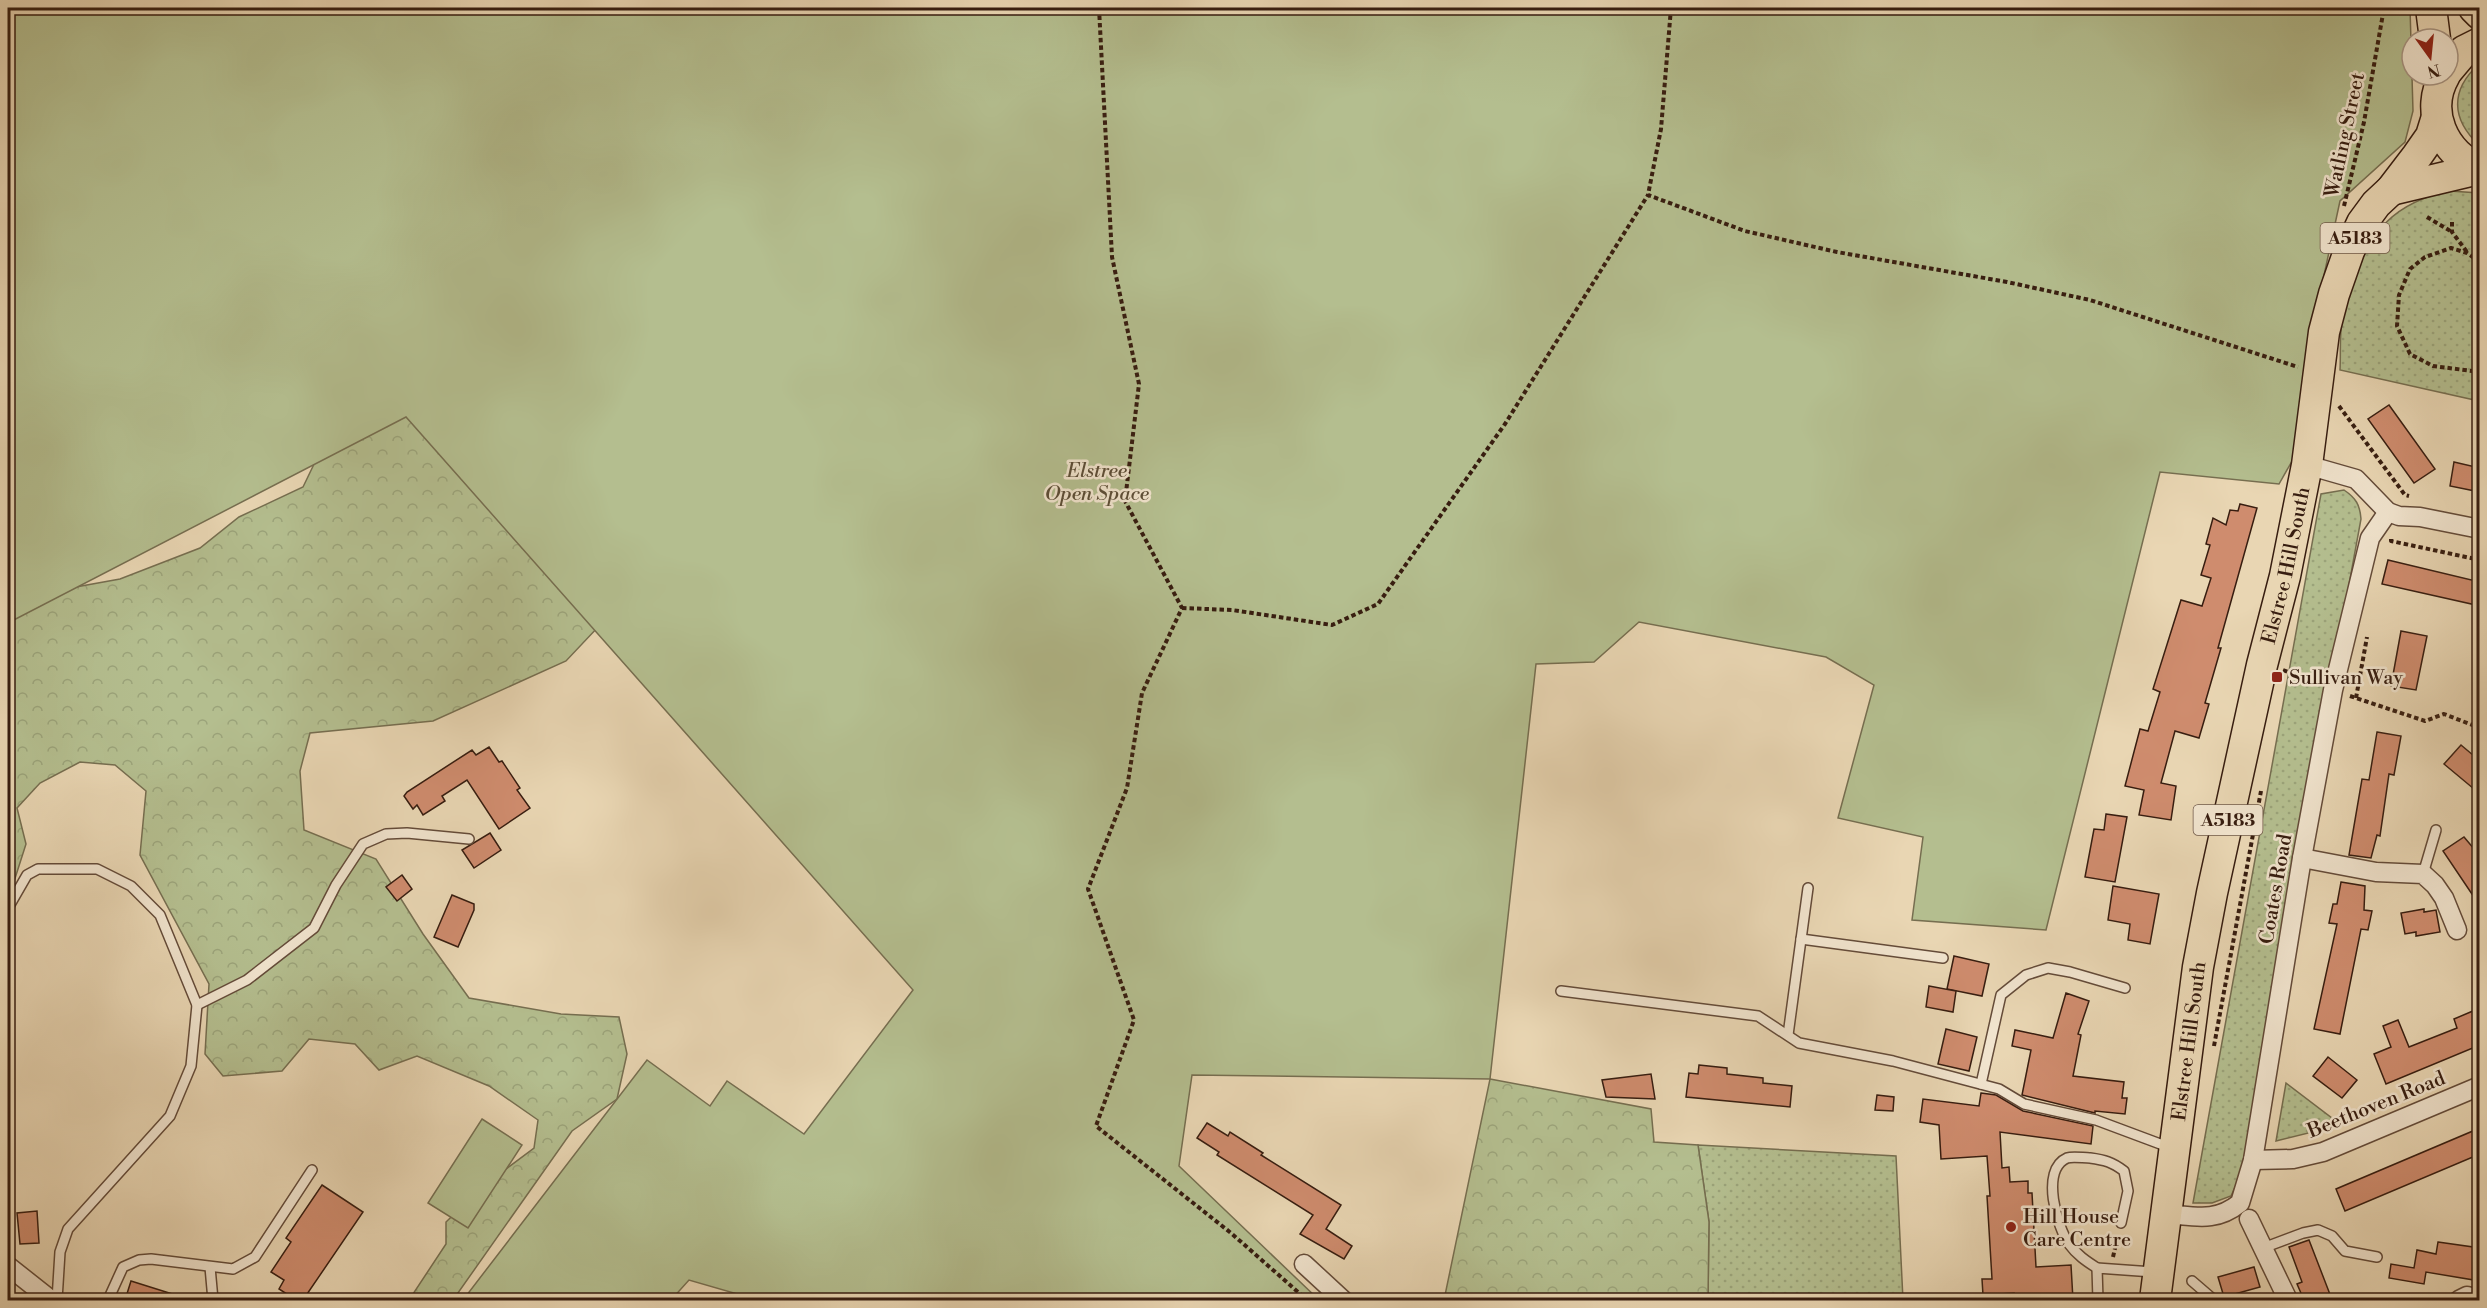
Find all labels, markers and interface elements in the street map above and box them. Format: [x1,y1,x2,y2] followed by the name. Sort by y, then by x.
[2400,27,2460,87] north arrow
[2425,59,2442,82] text: N
[2320,70,2371,201] street label: Watling Street
[2320,223,2390,253] road number: A5183
[1045,459,1150,507] park label: Elstree Open Space
[2257,485,2316,647] street label: Elstree Hill South
[2289,666,2403,691] place label: Sullivan Way
[2270,670,2284,684] marker: Sullivan Way
[2194,805,2262,835] road number: A5183
[2254,832,2299,946] street label: Coates Road
[2167,960,2213,1123] street label: Elstree Hill South
[2303,1066,2450,1145] street label: Beethoven Road
[2023,1205,2131,1253] place label: Hill House Care Centre
[2004,1220,2018,1234] marker: Hill House Care Centre

